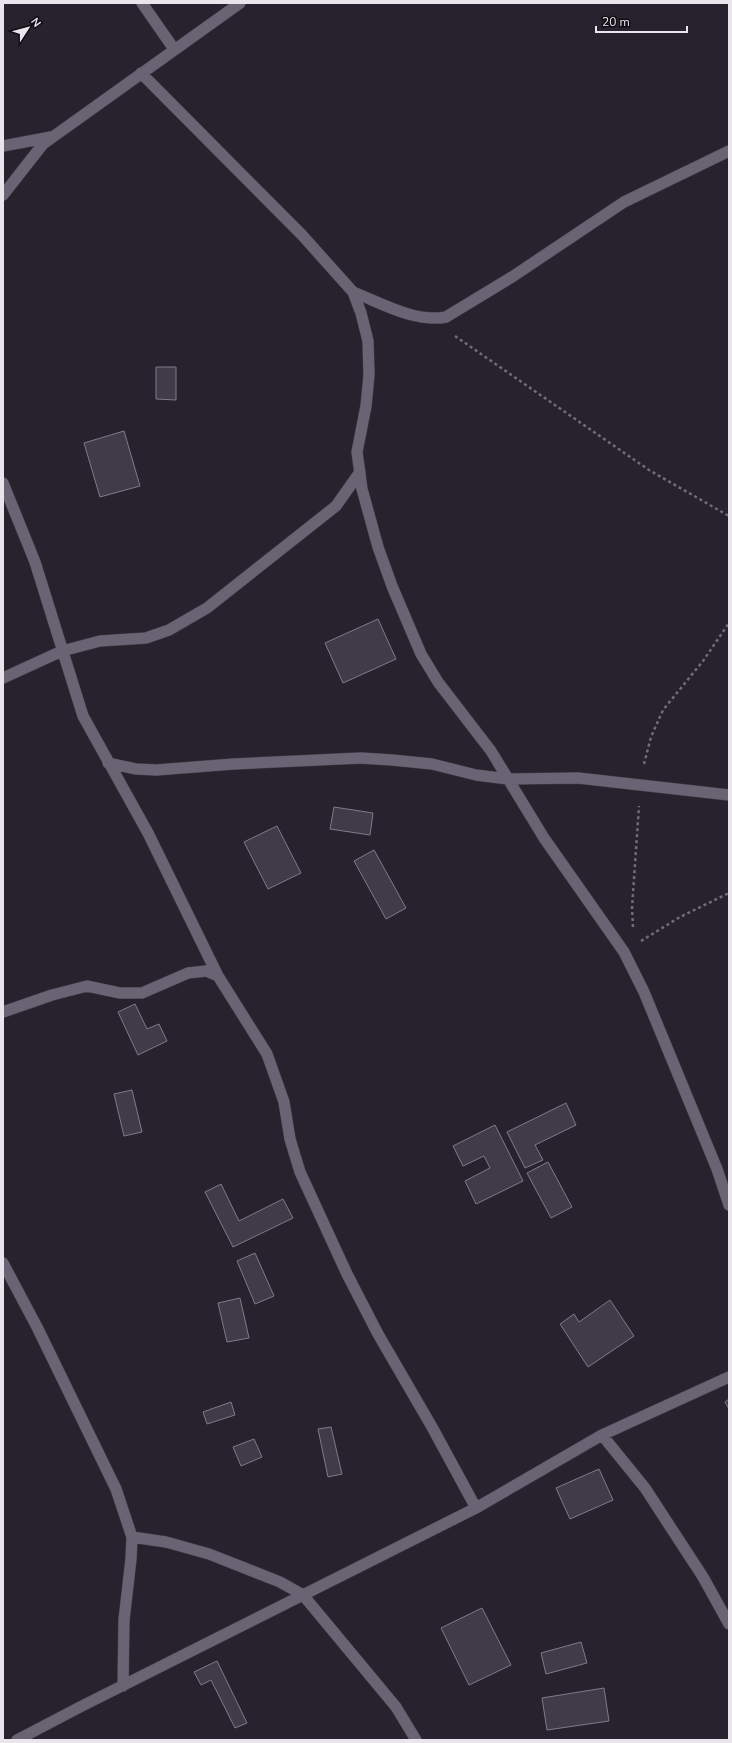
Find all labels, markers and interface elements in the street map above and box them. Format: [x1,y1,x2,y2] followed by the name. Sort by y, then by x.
[8,8,48,48] north arrow
[596,8,687,34] scale bar
[602,14,630,30] text: 20 m
[27,15,44,30] text: N

